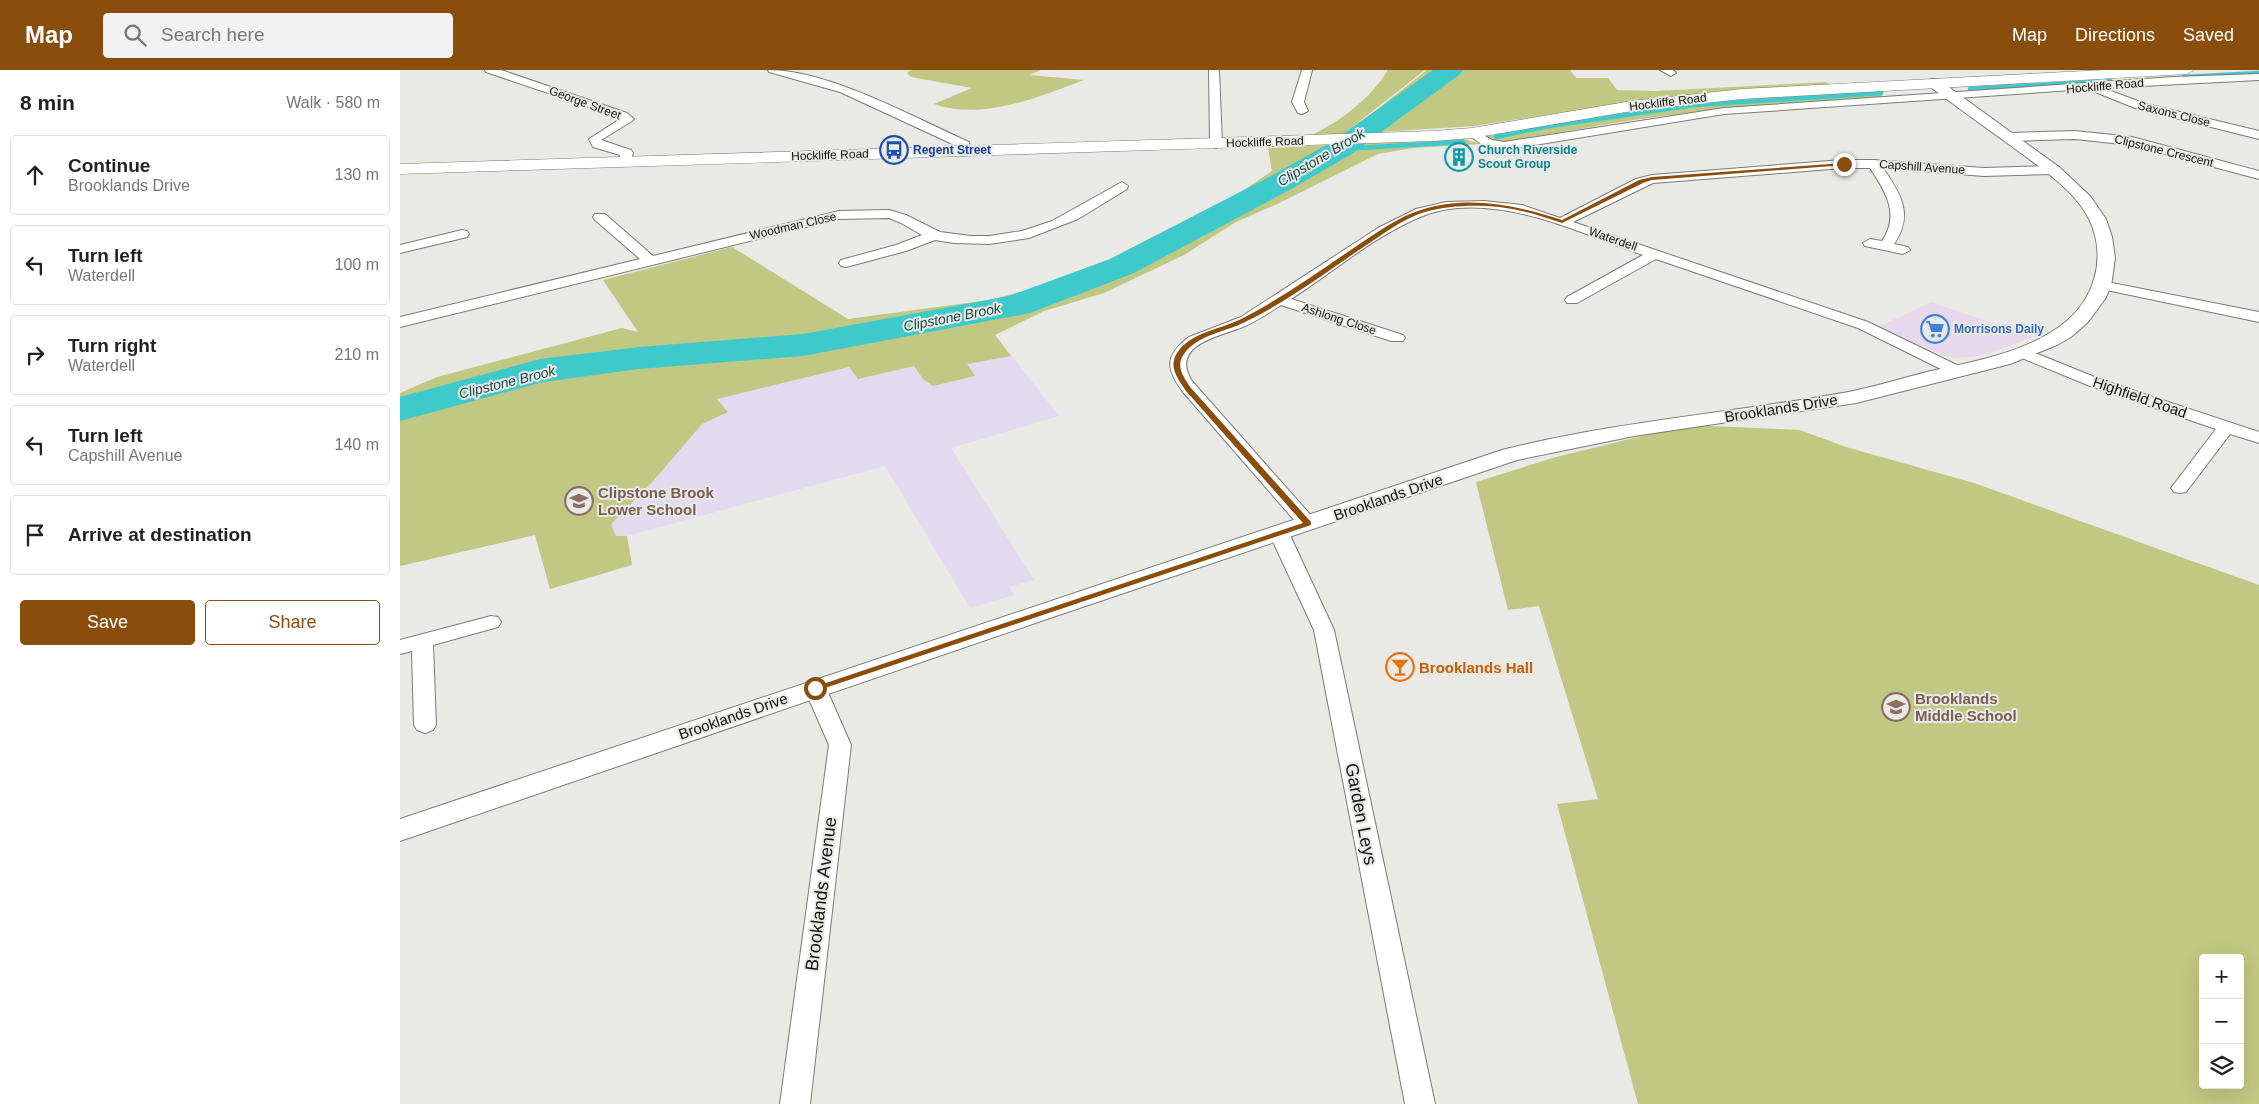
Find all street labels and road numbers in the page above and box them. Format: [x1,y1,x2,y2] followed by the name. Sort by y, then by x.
[2066,76,2144,96] street label: Hockliffe Road
[547,84,623,123] street label: George Street
[1629,90,1707,114] street label: Hockliffe Road
[2136,98,2212,130] street label: Saxons Close
[2113,132,2216,170] street label: Clipstone Crescent
[1226,134,1304,150] street label: Hockliffe Road
[791,147,869,163] street label: Hockliffe Road
[1879,157,1966,177] street label: Capshill Avenue
[748,209,838,243] street label: Woodman Close
[1587,224,1639,254] street label: Waterdell
[1300,300,1378,338] street label: Ashlong Close
[2091,373,2189,421] street label: Highfield Road
[1723,391,1839,425] street label: Brooklands Drive
[1331,470,1445,524] street label: Brooklands Drive
[676,689,790,743] street label: Brooklands Drive
[1341,762,1381,866] street label: Garden Leys
[802,816,840,972] street label: Brooklands Avenue

